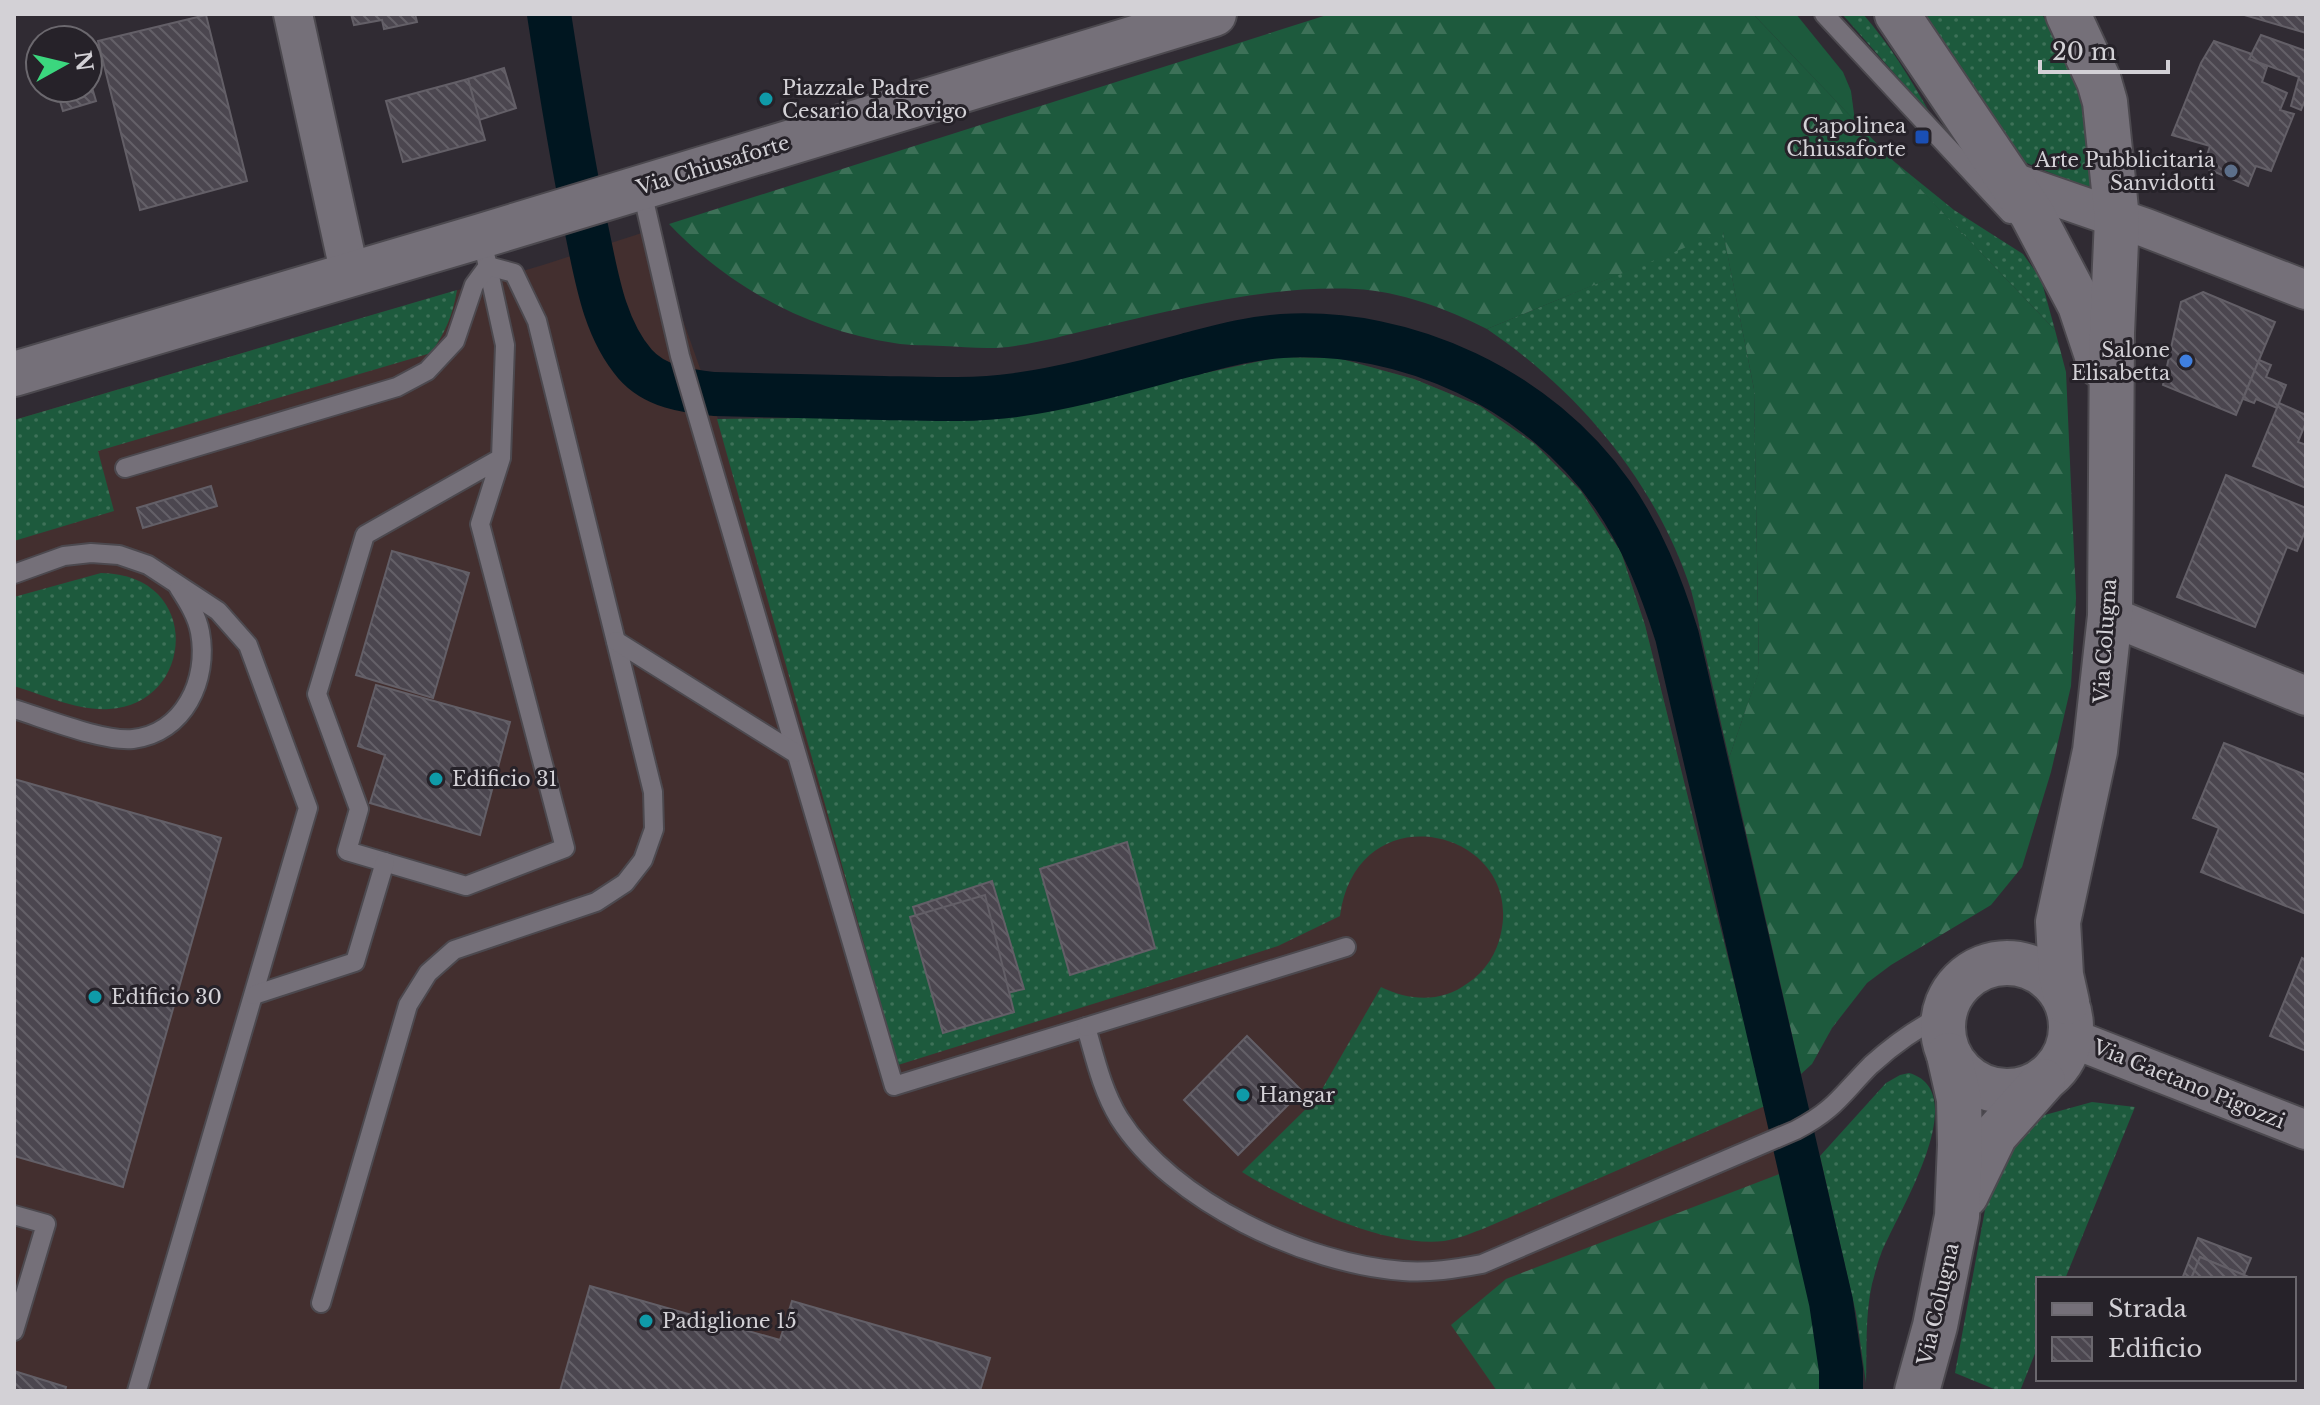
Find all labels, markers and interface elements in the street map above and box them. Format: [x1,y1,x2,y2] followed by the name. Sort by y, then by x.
[24,24,104,104] north arrow
[2040,24,2168,74] scale bar
[2052,37,2117,66] text: 20 m
[69,49,98,74] text: N
[782,76,967,123] place label: Piazzale Padre Cesario da Rovigo
[757,90,775,108] marker: Piazzale Padre Cesario da Rovigo
[1786,114,1907,161] place label: Capolinea Chiusaforte
[1913,128,1931,146] marker: Capolinea Chiusaforte
[633,130,792,200] street label: Via Chiusaforte
[2034,148,2216,195] place label: Arte Pubblicitaria Sanvidotti
[2222,162,2240,180] marker: Arte Pubblicitaria Sanvidotti
[2071,338,2171,385] place label: Salone Elisabetta
[2177,352,2195,370] marker: Salone Elisabetta
[2089,577,2121,705] street label: Via Colugna
[452,767,557,791] place label: Edificio 31
[427,770,445,788] marker: Edificio 31
[111,985,222,1009] place label: Edificio 30
[86,988,104,1006] marker: Edificio 30
[2089,1034,2289,1134] street label: Via Gaetano Pigozzi
[1259,1083,1335,1107] place label: Hangar
[1234,1086,1252,1104] marker: Hangar
[1912,1240,1964,1368] street label: Via Colugna
[2036,1277,2296,1381] legend
[2108,1294,2187,1323] text: Strada
[662,1309,797,1333] place label: Padiglione 15
[637,1312,655,1330] marker: Padiglione 15
[2108,1334,2202,1363] text: Edificio

